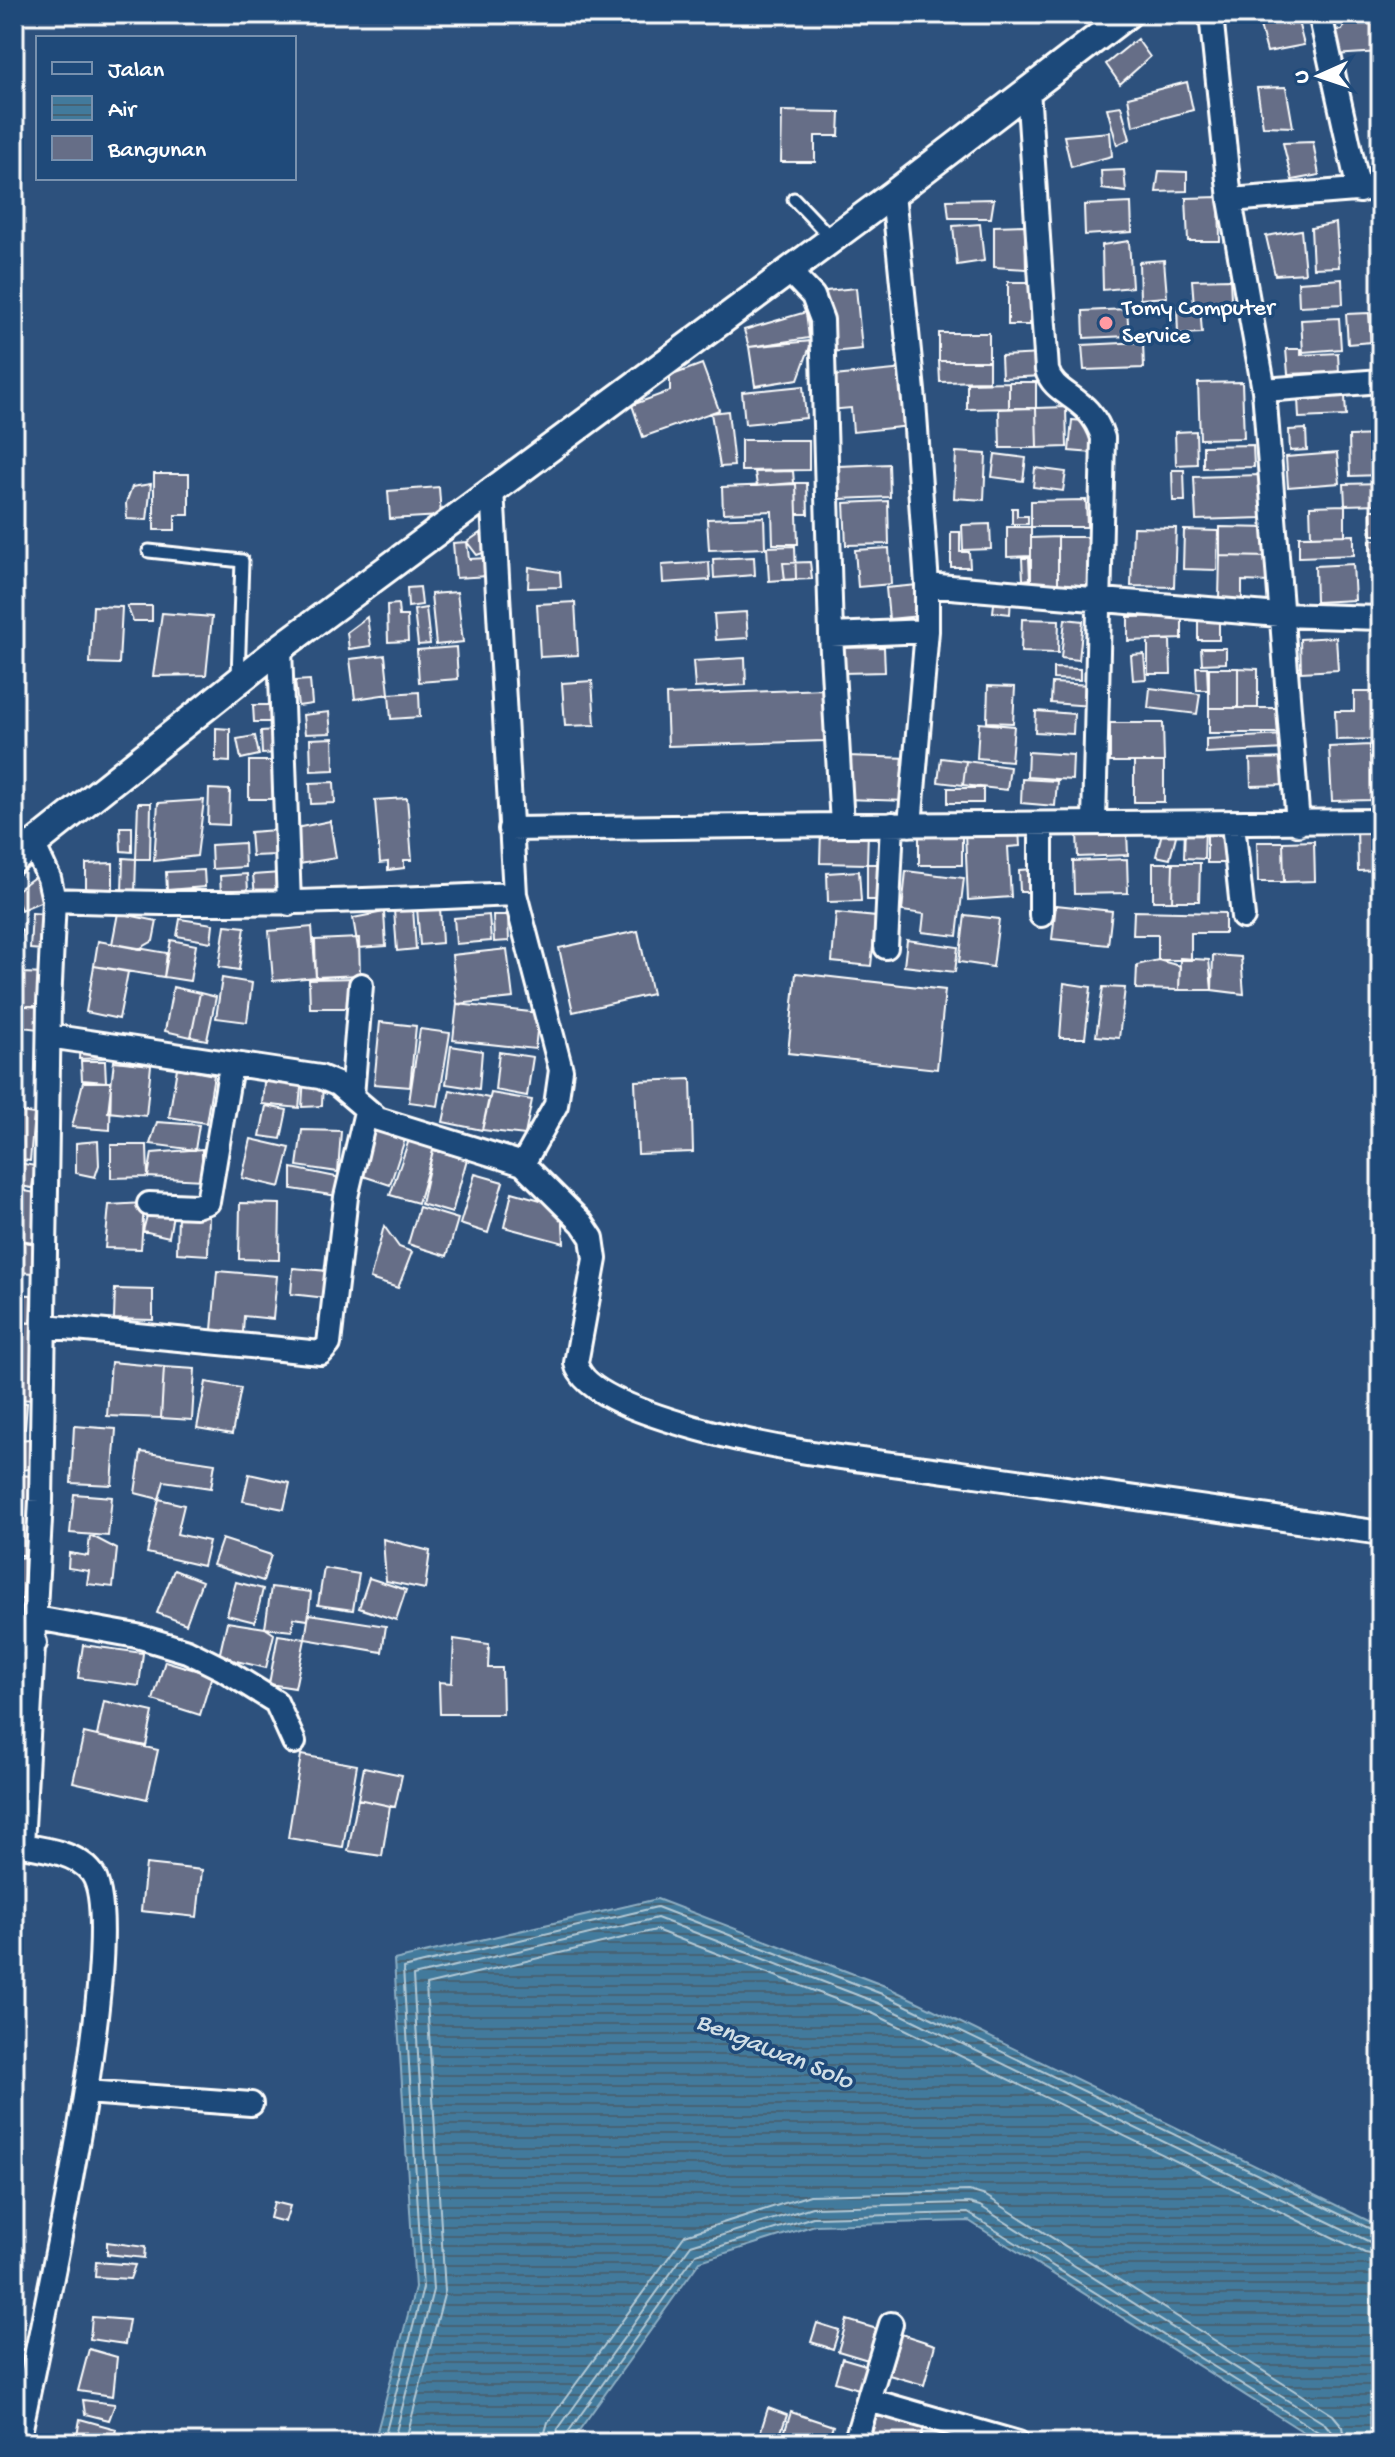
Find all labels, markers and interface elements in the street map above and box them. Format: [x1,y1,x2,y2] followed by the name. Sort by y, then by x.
[36,36,296,180] legend
[1279,36,1359,116] north arrow
[108,57,165,86] text: Jalan
[1290,70,1316,84] text: U
[108,97,138,126] text: Air
[107,137,207,166] text: Bangunan
[1120,295,1277,352] place label: Tomy Computer Service
[1097,314,1115,332] marker: Tomy Computer Service
[691,2008,858,2099] water label: Bengawan Solo

